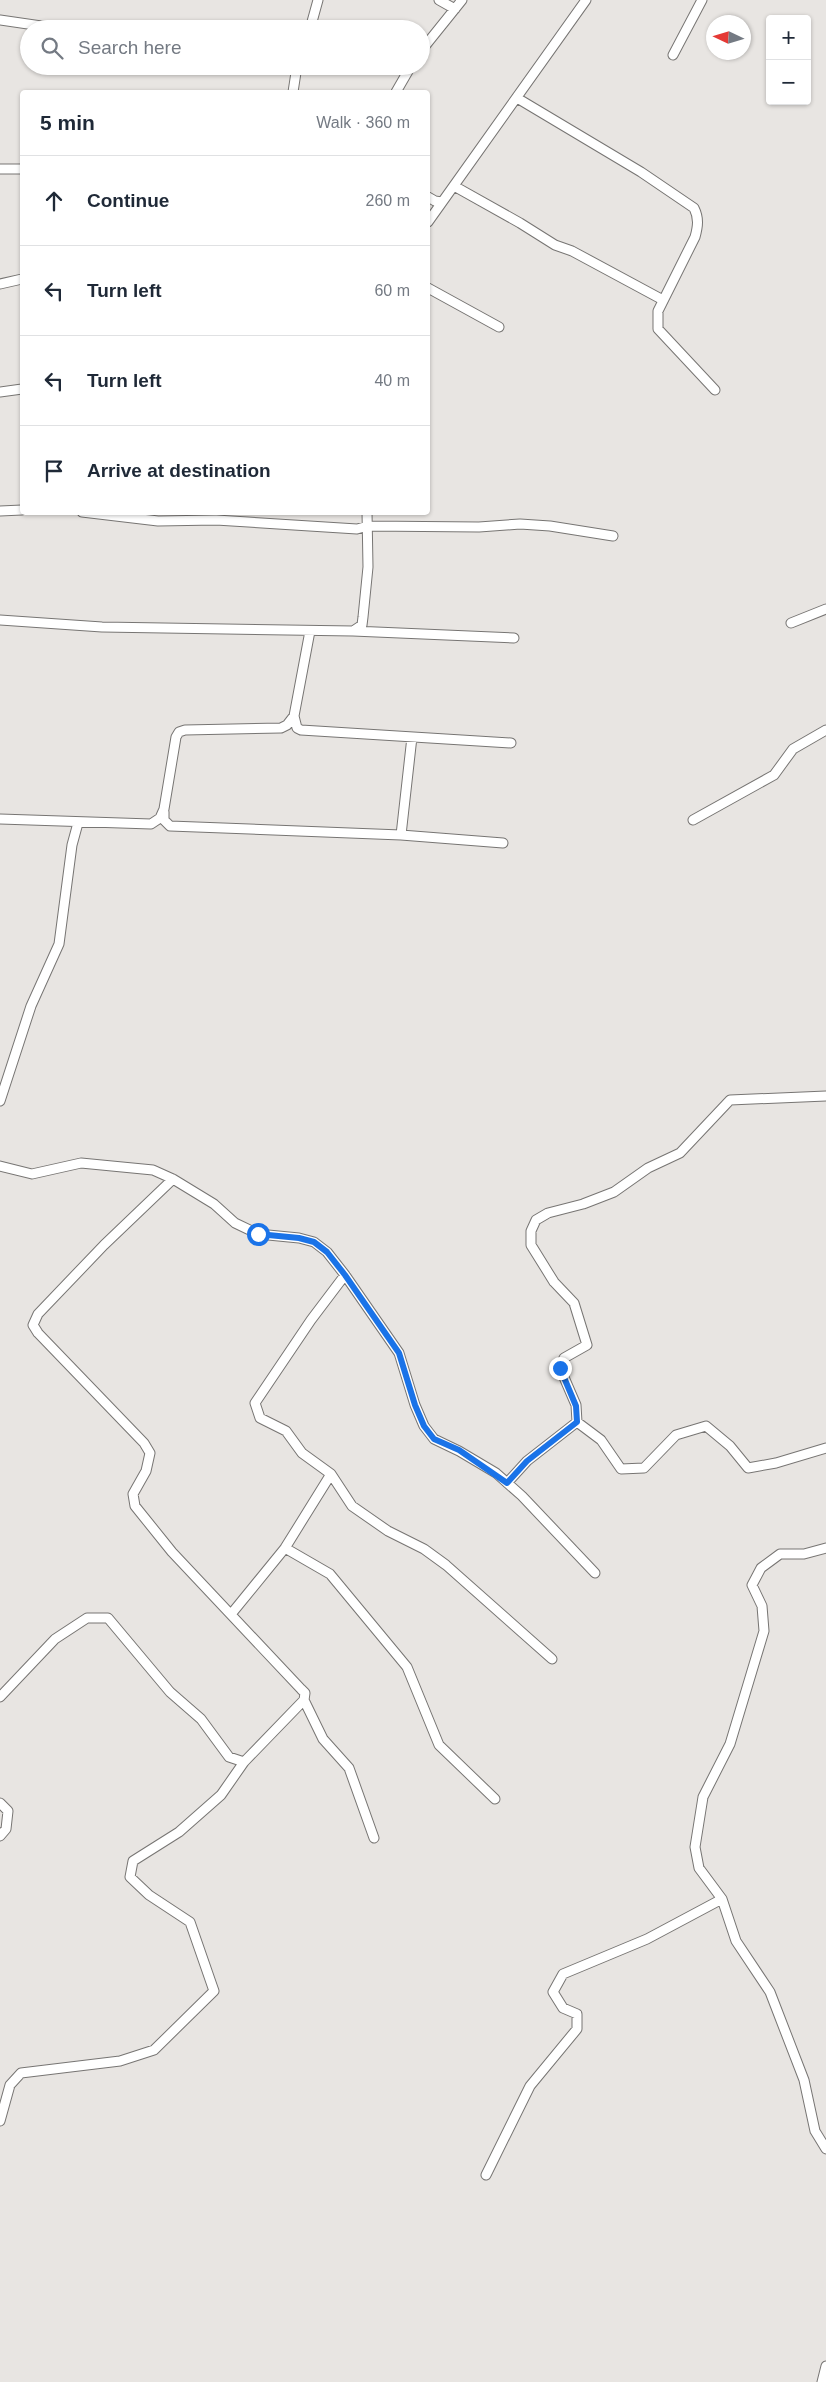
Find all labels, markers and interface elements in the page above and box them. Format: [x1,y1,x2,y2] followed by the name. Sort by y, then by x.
[706,15,751,60] north arrow
[766,15,811,105] map controls
[766,15,811,60] button: +
[20,20,430,75] search box
[38,34,66,62] icon: search
[78,37,182,58] text: Search here
[766,60,811,105] button: −
[40,111,95,134] text: 5 min
[316,114,410,131] text: Walk · 360 m
[40,187,68,215] icon: ahead
[87,190,169,211] text: Continue
[366,192,410,209] text: 260 m
[40,277,68,305] icon: left
[87,280,162,301] text: Turn left
[374,282,410,299] text: 60 m
[40,367,68,395] icon: left
[87,370,162,391] text: Turn left
[374,372,410,389] text: 40 m
[40,457,68,485] icon: arrive
[87,460,271,481] text: Arrive at destination
[247,1223,270,1246] route start
[549,1357,572,1380] route end

